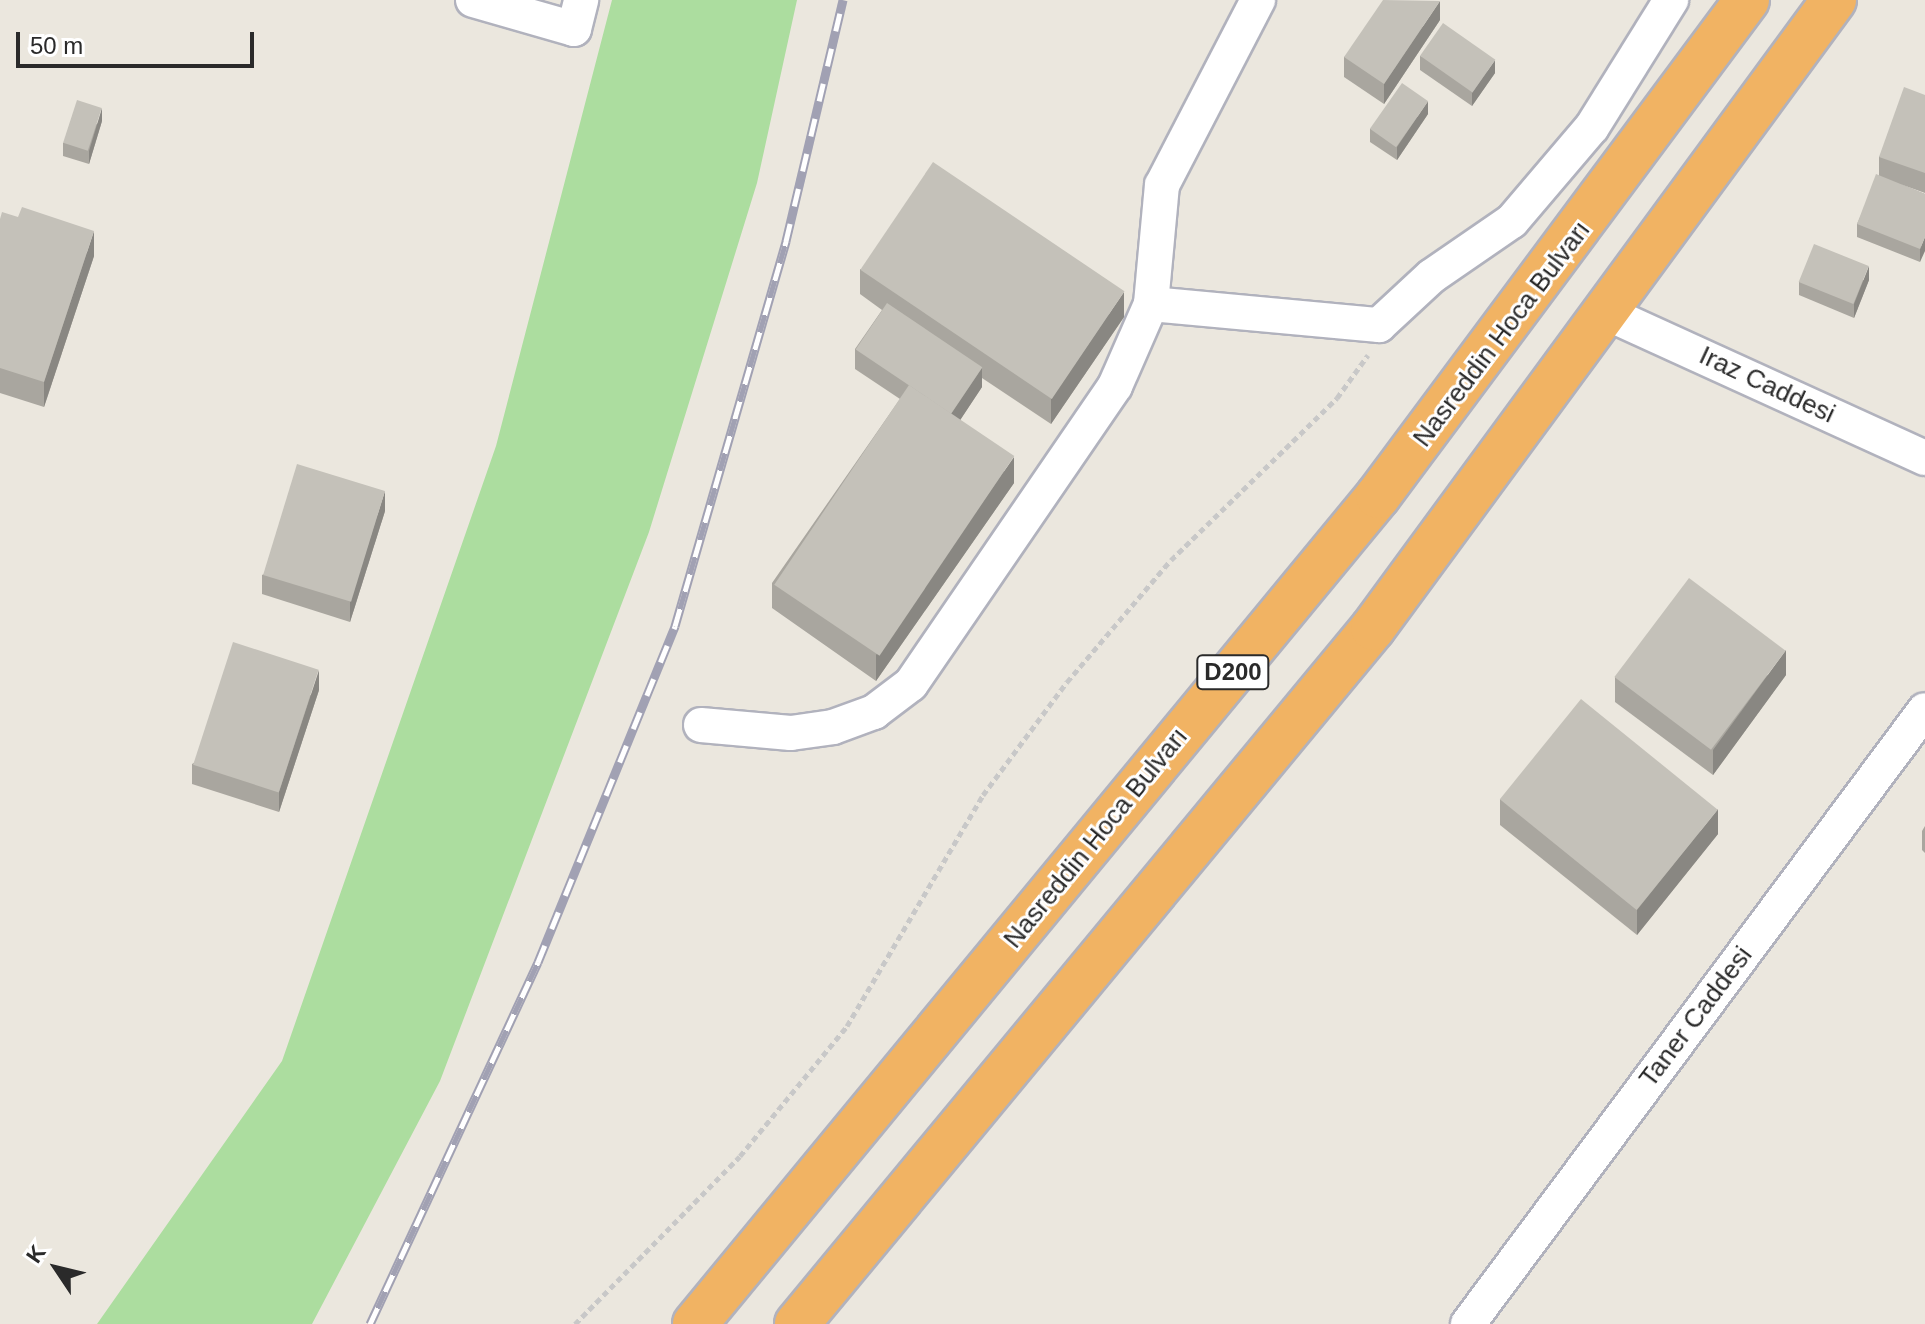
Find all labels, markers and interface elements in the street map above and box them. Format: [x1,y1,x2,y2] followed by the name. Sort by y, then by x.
[20,16,258,66] scale bar
[30,32,83,59] text: 50 m
[1407,215,1597,453] street label: Nasreddin Hoca Bulvarı
[1694,340,1840,430] street label: Iraz Caddesi
[1195,652,1271,692] road number: D200
[997,721,1195,955] street label: Nasreddin Hoca Bulvarı
[1633,941,1759,1093] street label: Taner Caddesi
[16,1228,96,1308] north arrow
[21,1240,51,1268] text: K

